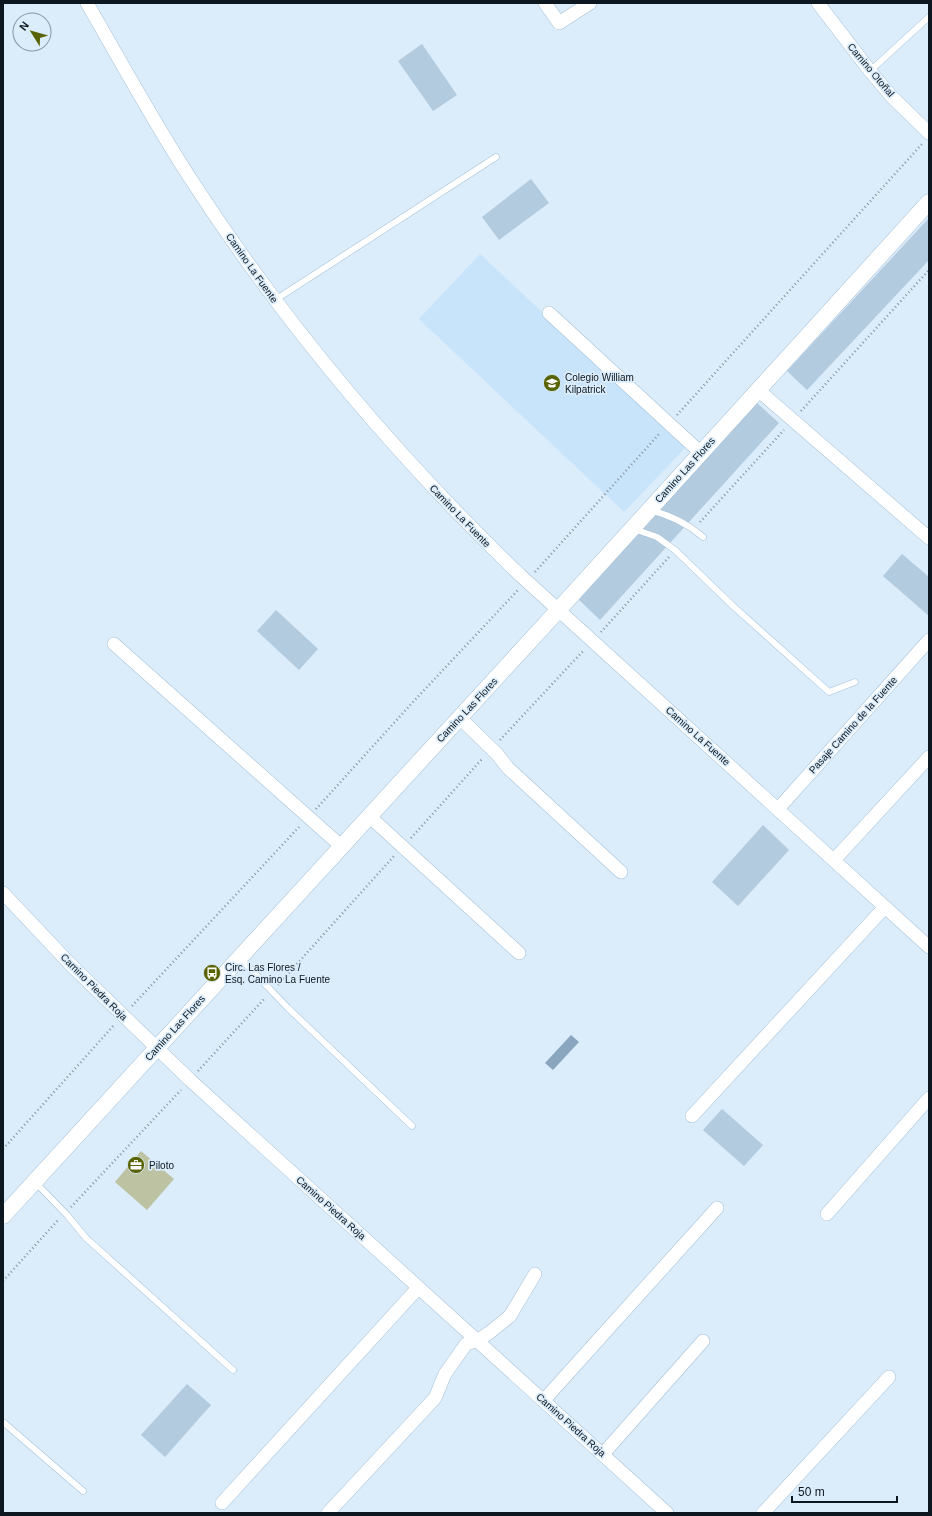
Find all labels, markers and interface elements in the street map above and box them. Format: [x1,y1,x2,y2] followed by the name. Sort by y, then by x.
[12,12,52,52] north arrow
[17,19,31,33] text: N
[845,41,897,99] street label: Camino Otoñal
[224,231,280,305] street label: Camino La Fuente
[565,372,634,395] place label: Colegio William Kilpatrick
[542,373,562,393] school or university icon: Colegio William Kilpatrick
[653,435,717,505] street label: Camino Las Flores
[427,483,493,550] street label: Camino La Fuente
[807,674,900,776] street label: Pasaje Camino de la Fuente
[434,676,500,744] street label: Camino Las Flores
[664,704,733,768] street label: Camino La Fuente
[58,951,130,1023] street label: Camino Piedra Roja
[225,962,330,985] place label: Circ. Las Flores / Esq. Camino La Fuente
[202,963,222,983] bus stop icon: Circ. Las Flores / Esq. Camino La Fuente
[143,993,207,1063] street label: Camino Las Flores
[126,1155,146,1175] office icon: Piloto
[149,1160,174,1171] place label: Piloto
[294,1174,368,1242] street label: Camino Piedra Roja
[534,1391,608,1459] street label: Camino Piedra Roja
[792,1478,897,1504] scale bar
[798,1485,825,1499] text: 50 m

